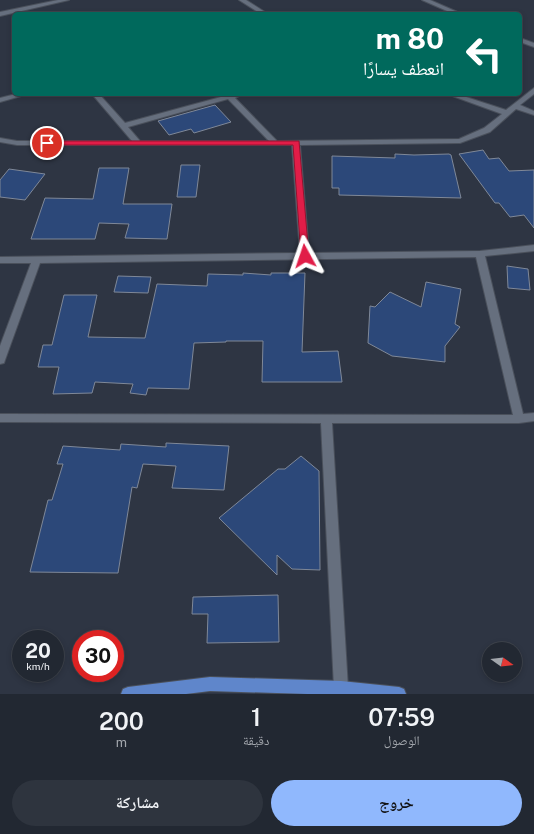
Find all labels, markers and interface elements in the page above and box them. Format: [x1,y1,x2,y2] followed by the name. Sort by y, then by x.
[376,22,444,55] text: 80 m
[458,28,510,80] icon: left
[363,58,444,79] text: انعطف يسارًا
[30,126,64,160] pin
[36,132,58,154] icon: arrive
[284,235,326,277] position arrow
[72,630,124,682] speed limit sign: 30
[25,639,51,663] text: 20
[482,642,522,682] north arrow
[482,642,522,682] map controls
[26,660,50,672] text: km/h
[251,703,261,731] text: 1
[368,703,435,731] text: 07:59
[99,707,144,735] text: 200
[243,733,269,748] text: دقيقة
[384,733,420,748] text: الوصول
[116,735,127,750] text: m
[12,780,263,826] button: مشاركة
[271,780,522,826] button: خروج

